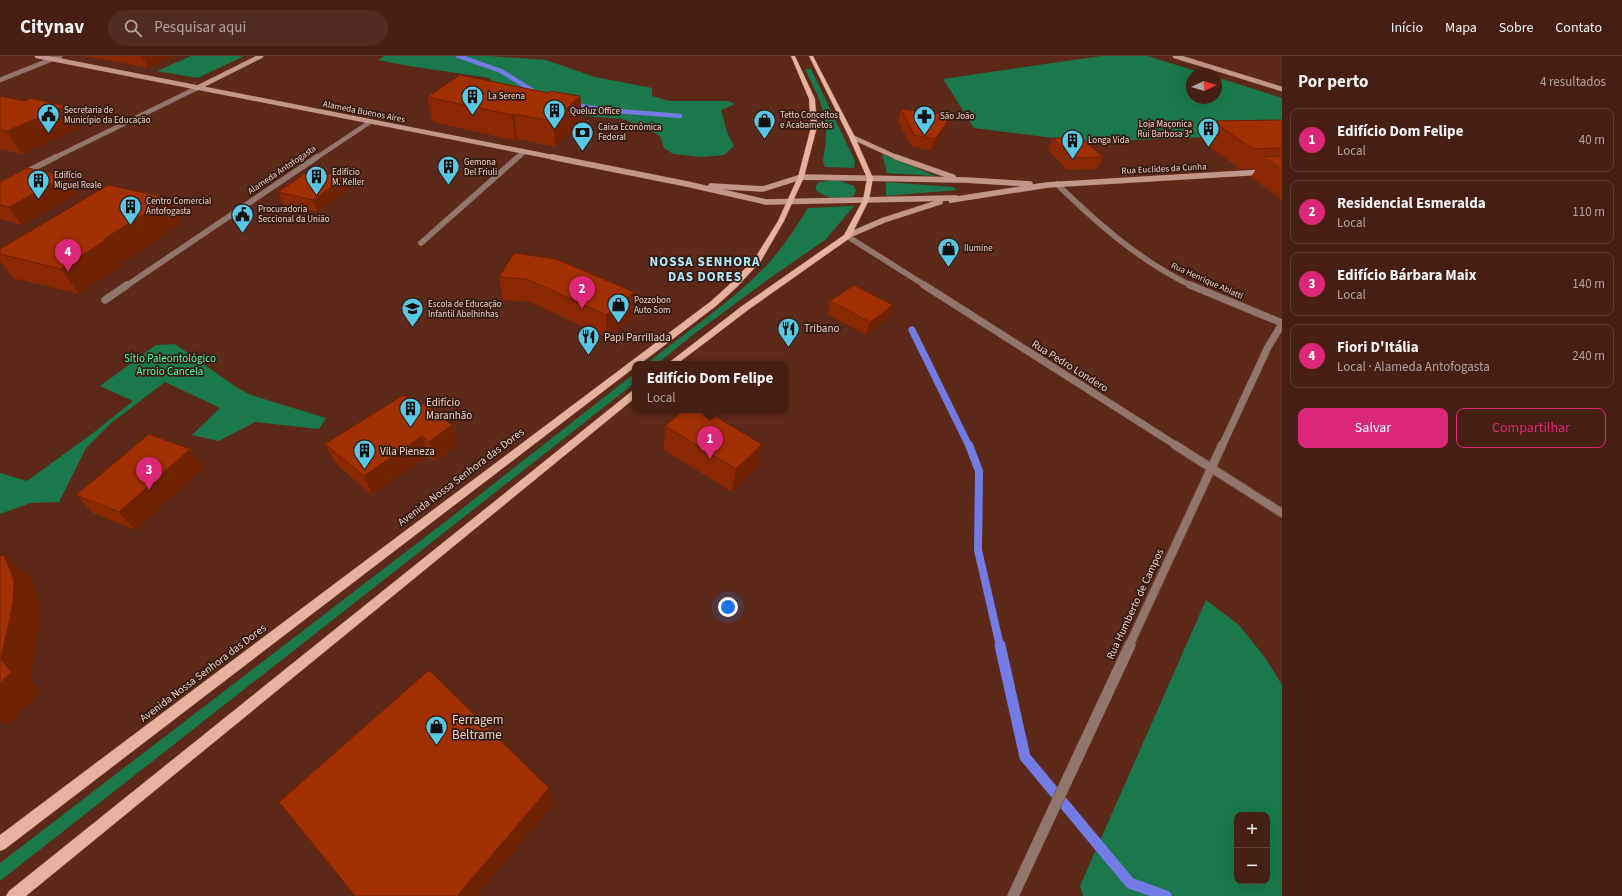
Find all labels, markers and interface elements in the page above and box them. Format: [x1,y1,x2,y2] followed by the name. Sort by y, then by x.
[108,10,388,46] search box
[20,14,84,41] text: Citynav
[122,17,144,39] icon: search
[154,17,246,38] text: Pesquisar aqui
[1391,18,1423,38] text: Início
[1445,18,1477,38] text: Mapa
[1499,18,1533,38] text: Sobre
[1555,18,1602,38] text: Contato
[1186,68,1222,104] north arrow
[1298,70,1368,94] text: Por perto
[1540,73,1606,91] text: 4 resultados
[460,83,486,116] building icon: La Serena
[488,90,525,103] place label: La Serena
[322,98,406,126] street label: Alameda Buenos Aires
[541,98,567,131] building icon: Queluz Office
[36,102,62,135] public building icon: Secretaria de Município da Educação
[911,103,937,136] pharmacy icon: São João
[64,104,151,127] place label: Secretaria de Município da Educação
[570,105,620,118] place label: Queluz Office
[752,107,778,140] shop icon: Tetto Conceitos e Acabametos
[780,109,838,132] place label: Tetto Conceitos e Acabametos
[940,110,975,123] place label: São João
[1195,116,1221,149] building icon: Loja Maçonica Rui Barbosa 3ª
[1137,118,1192,141] place label: Loja Maçonica Rui Barbosa 3ª
[570,119,596,152] bank icon: Caixa Econômica Federal
[598,121,662,144] place label: Caixa Econômica Federal
[1337,121,1463,142] text: Edifício Dom Felipe
[1059,127,1085,160] building icon: Longa Vida
[1309,131,1315,149] text: 1
[1579,131,1605,149] text: 40 m
[1088,134,1129,147] place label: Longa Vida
[245,142,319,198] street label: Alameda Antofogasta
[1337,142,1366,160] text: Local
[436,154,462,187] building icon: Gemona Del Friuli
[464,156,497,179] place label: Gemona Del Friuli
[1121,160,1207,178] street label: Rua Euclides da Cunha
[303,164,329,197] building icon: Edifício M. Keller
[332,166,365,189] place label: Edifício M. Keller
[26,167,52,200] building icon: Edifício Miguel Reale
[54,169,102,192] place label: Edifício Miguel Reale
[118,193,144,226] building icon: Centro Comercial Antofogasta
[1337,193,1486,214] text: Residencial Esmeralda
[146,195,211,218] place label: Centro Comercial Antofogasta
[229,201,255,234] public building icon: Procuradoria Seccional da União
[258,203,330,226] place label: Procuradoria Seccional da União
[1309,203,1315,221] text: 2
[1572,203,1605,221] text: 110 m
[1337,214,1366,232] text: Local
[935,235,961,268] shop icon: Ilumine
[55,239,81,272] pin: 4
[964,242,993,255] place label: Ilumine
[650,253,760,286] district label: NOSSA SENHORA DAS DORES
[1169,259,1245,303] street label: Rua Henrique Abiatti
[1337,265,1476,286] text: Edifício Bárbara Maix
[1309,275,1315,293] text: 3
[1572,275,1605,293] text: 140 m
[569,276,595,309] pin: 2
[1337,286,1366,304] text: Local
[606,292,632,325] shop icon: Pozzobon Auto Som
[634,294,671,317] place label: Pozzobon Auto Som
[400,296,426,329] school or university icon: Escola de Educação Infantil Abelhinhas
[428,298,502,321] place label: Escola de Educação Infantil Abelhinhas
[776,315,802,348] restaurant icon: Tribano
[804,321,839,336] place label: Tribano
[575,324,601,357] restaurant icon: Papi Parrillada
[604,330,671,345] place label: Papi Parrillada
[1029,336,1111,396] street label: Rua Pedro Londero
[1337,337,1419,358] text: Fiori D'Itália
[1309,347,1315,365] text: 4
[1572,347,1605,365] text: 240 m
[124,351,216,379] park label: Sítio Paleontológico Arroio Cancela
[1337,358,1490,376] text: Local · Alameda Antofogasta
[632,361,788,413] popup
[647,368,773,389] text: Edifício Dom Felipe
[647,389,676,407] text: Local
[397,395,423,428] building icon: Edifício Maranhão
[426,395,472,423] place label: Edifício Maranhão
[1298,408,1448,448] button: Salvar
[1456,408,1606,448] button: Compartilhar
[395,424,528,530] street label: Avenida Nossa Senhora das Dores
[697,426,723,459] pin: 1
[352,438,378,471] building icon: Vila Pieneza
[380,444,435,459] place label: Vila Pieneza
[136,457,162,490] pin: 3
[1103,546,1167,662] street label: Rua Humberto de Campos
[718,597,738,617] your location
[137,620,270,726] street label: Avenida Nossa Senhora das Dores
[452,711,504,744] place label: Ferragem Beltrame
[423,714,449,747] shop icon: Ferragem Beltrame
[1234,812,1270,884] map controls
[1234,812,1270,848] button: +
[1234,848,1270,884] button: −

